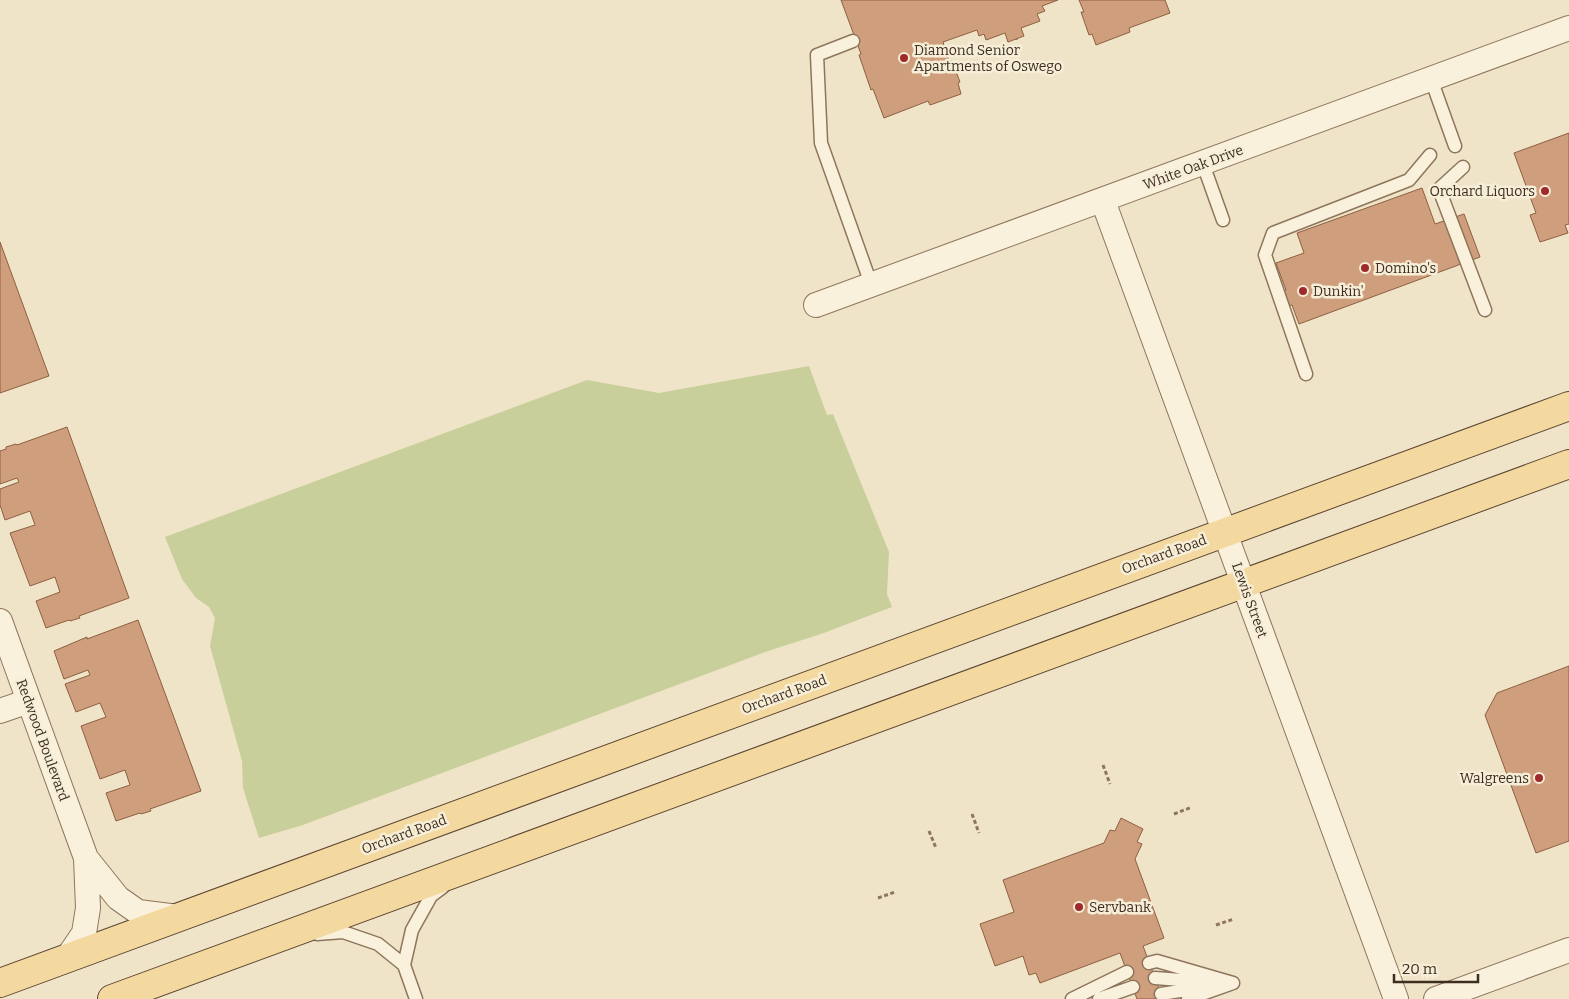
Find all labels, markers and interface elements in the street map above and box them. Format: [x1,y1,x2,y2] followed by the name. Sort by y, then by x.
[914,42,1062,75] place label: Diamond Senior Apartments of Oswego
[898,52,910,64] marker: Diamond Senior Apartments of Oswego
[1141,141,1246,193] street label: White Oak Drive
[1429,183,1535,200] place label: Orchard Liquors
[1539,185,1551,197] marker: Orchard Liquors
[1375,260,1436,277] place label: Domino's
[1359,262,1371,274] marker: Domino's
[1313,283,1364,300] place label: Dunkin'
[1297,285,1309,297] marker: Dunkin'
[1119,531,1209,578] street label: Orchard Road
[1228,560,1271,640] street label: Lewis Street
[739,671,829,718] street label: Orchard Road
[13,677,73,804] street label: Redwood Boulevard
[1460,770,1529,787] place label: Walgreens
[1533,772,1545,784] marker: Walgreens
[359,811,449,858] street label: Orchard Road
[1089,899,1151,916] place label: Servbank
[1073,901,1085,913] marker: Servbank
[1394,952,1478,984] scale bar
[1402,960,1438,978] text: 20 m

